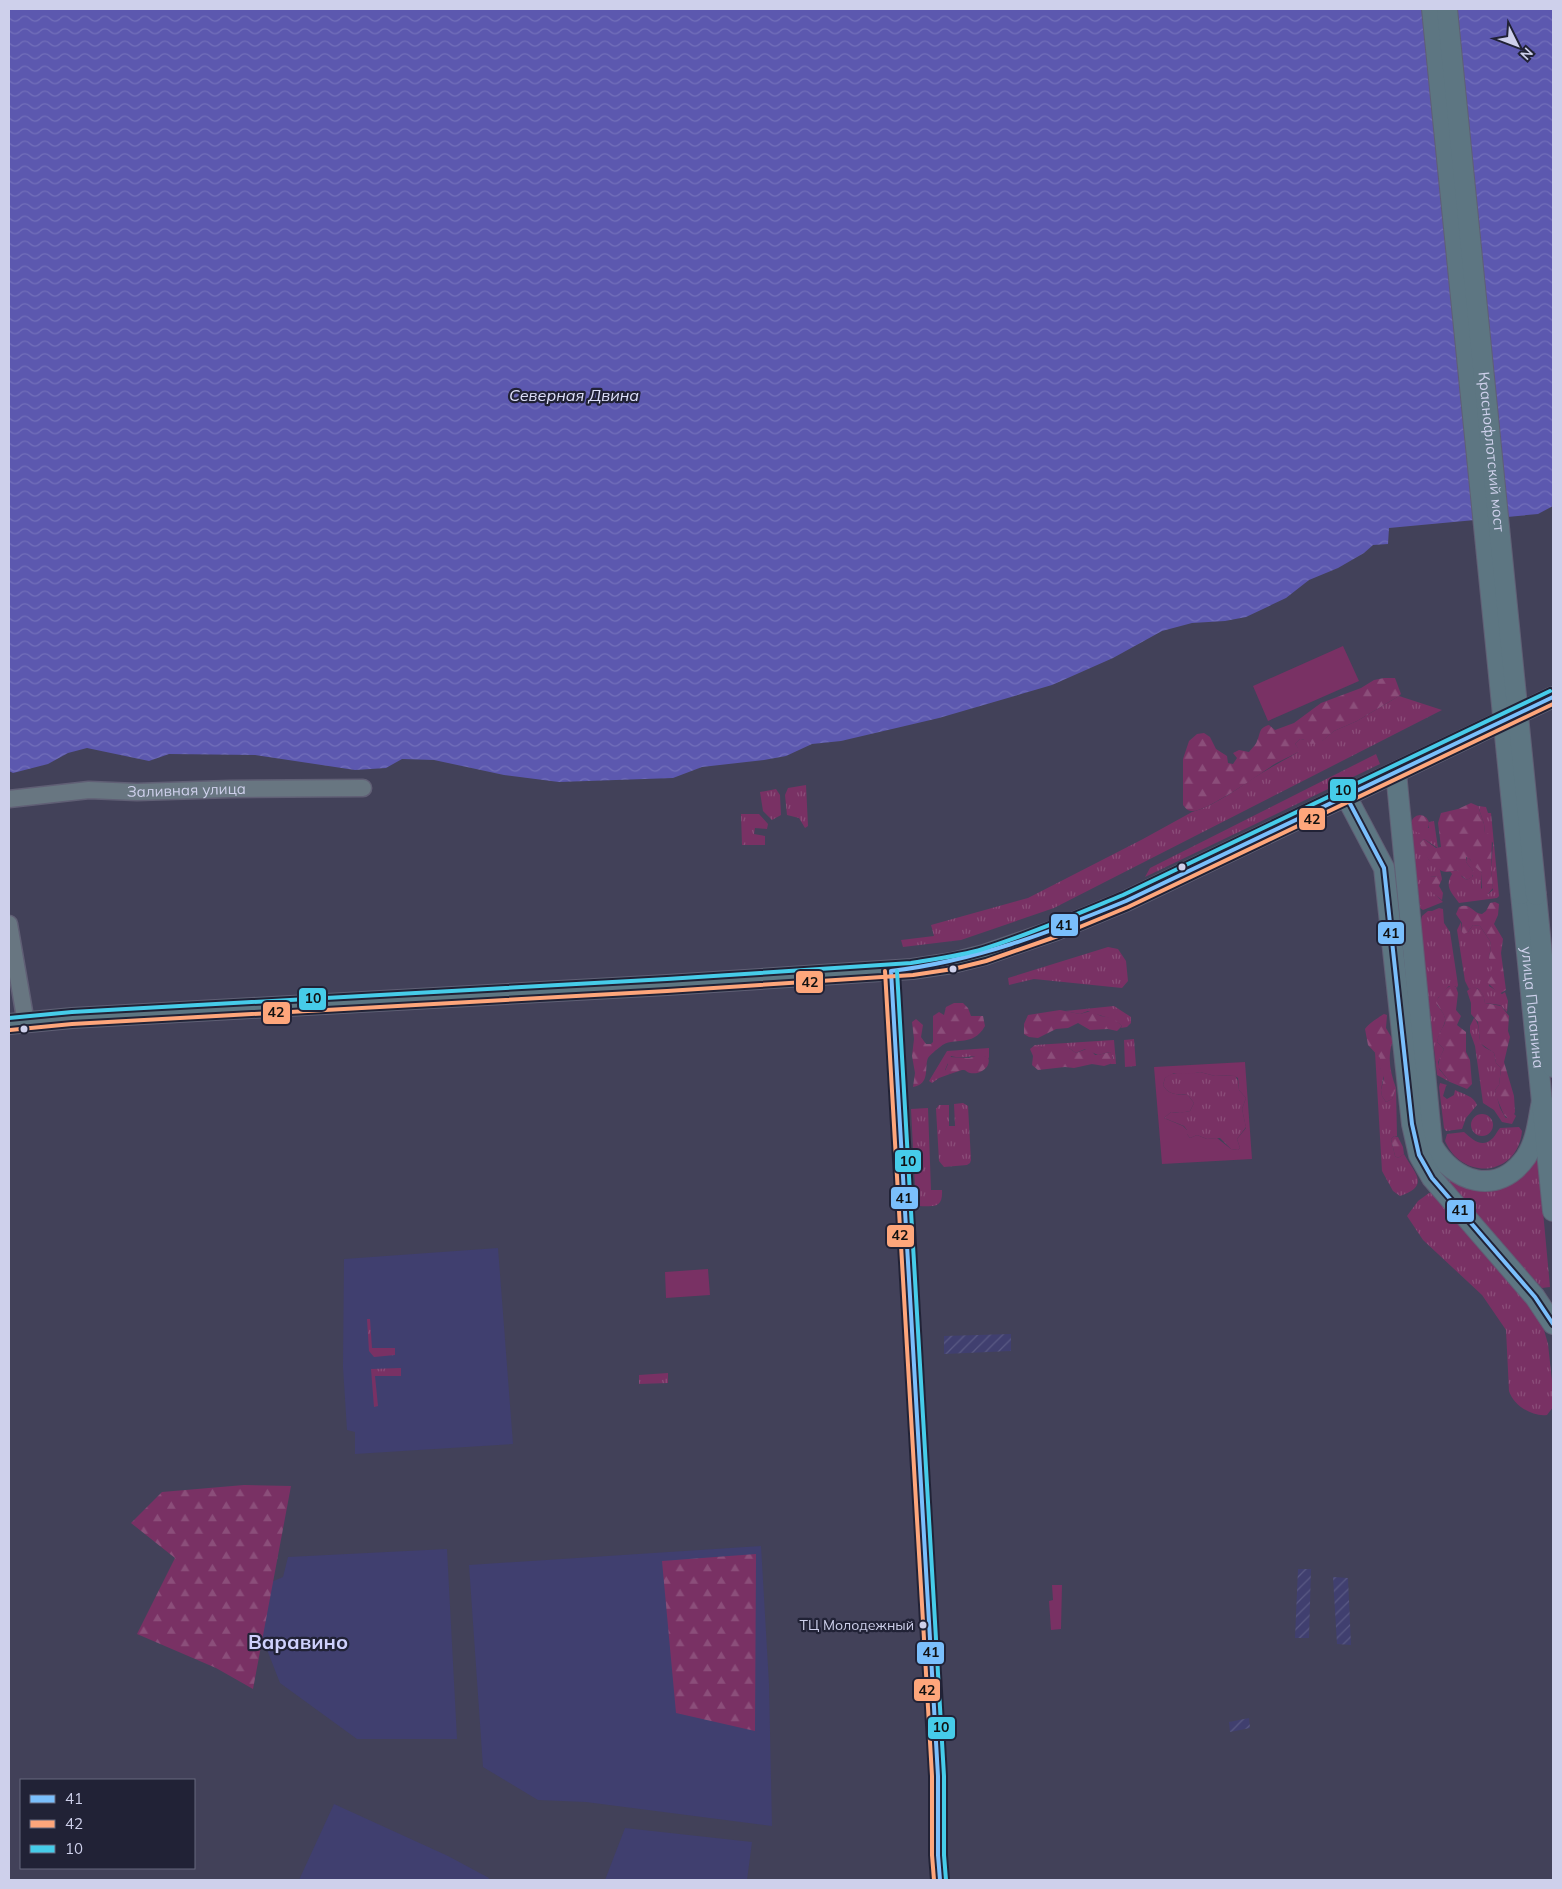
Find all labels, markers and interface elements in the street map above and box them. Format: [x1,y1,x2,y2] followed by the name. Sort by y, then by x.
[1492,20,1542,70] north arrow
[1516,44,1537,64] text: N
[1474,371,1509,533] street label: Краснофлотский мост
[509,385,639,405] water label: Северная Двина
[1329,778,1357,802] line badge: 10
[127,779,246,801] street label: Заливная улица
[1335,781,1351,799] text: 10
[1298,807,1326,831] line badge: 42
[1304,810,1320,828] text: 42
[1177,862,1187,872] unlabelled marker
[1050,913,1079,937] line badge: 41
[1056,916,1072,934] text: 41
[1377,921,1405,945] line badge: 41
[1383,924,1399,942] text: 41
[1517,945,1549,1069] street label: улица Папанина
[948,964,958,974] unlabelled marker
[795,970,824,994] line badge: 42
[802,973,818,991] text: 42
[298,987,327,1011] line badge: 10
[305,989,321,1007] text: 10
[262,1001,291,1025] line badge: 42
[268,1003,284,1021] text: 42
[19,1024,29,1034] unlabelled marker
[894,1149,922,1173] line badge: 10
[900,1152,916,1170] text: 10
[890,1186,919,1210] line badge: 41
[896,1189,912,1207] text: 41
[1446,1199,1475,1223] line badge: 41
[1452,1201,1468,1219] text: 41
[886,1224,915,1248] line badge: 42
[892,1226,908,1244] text: 42
[800,1616,914,1634] place label: ТЦ Молодежный
[918,1620,928,1630] marker: ТЦ Молодежный
[248,1629,348,1654] district label: Варавино
[916,1641,945,1665] line badge: 41
[923,1643,939,1661] text: 41
[913,1678,941,1702] line badge: 42
[919,1681,935,1699] text: 42
[927,1716,956,1740] line badge: 10
[933,1718,949,1736] text: 10
[20,1779,195,1869] legend
[65,1789,83,1808] text: 41
[65,1814,83,1833] text: 42
[65,1839,83,1858] text: 10

